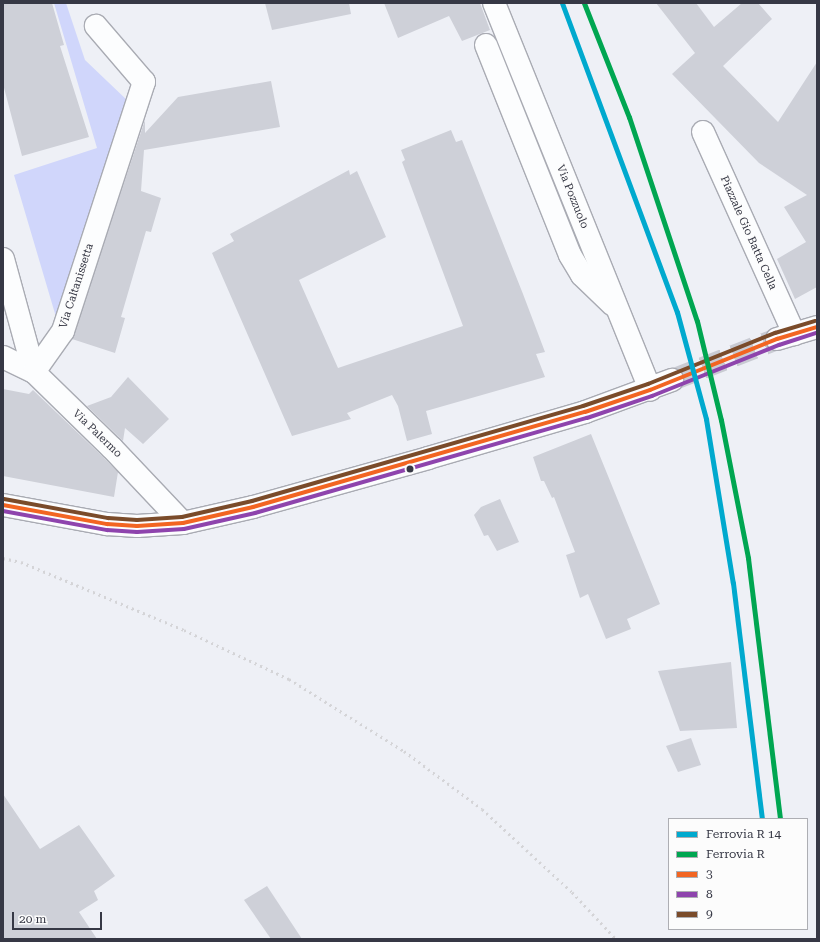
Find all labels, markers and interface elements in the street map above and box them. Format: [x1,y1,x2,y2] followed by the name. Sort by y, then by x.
[553,163,591,231] street label: Via Pozzuolo
[717,174,779,292] street label: Piazzale Gio Batta Cella
[57,242,97,330] street label: Via Caltanissetta
[70,407,124,461] street label: Via Palermo
[405,464,415,474] unlabelled marker
[668,818,808,930] legend
[706,827,781,841] text: Ferrovia R 14
[706,847,765,861] text: Ferrovia R
[706,867,713,881] text: 3
[706,887,713,901] text: 8
[14,904,104,930] scale bar
[706,907,713,921] text: 9
[19,912,46,926] text: 20 m

